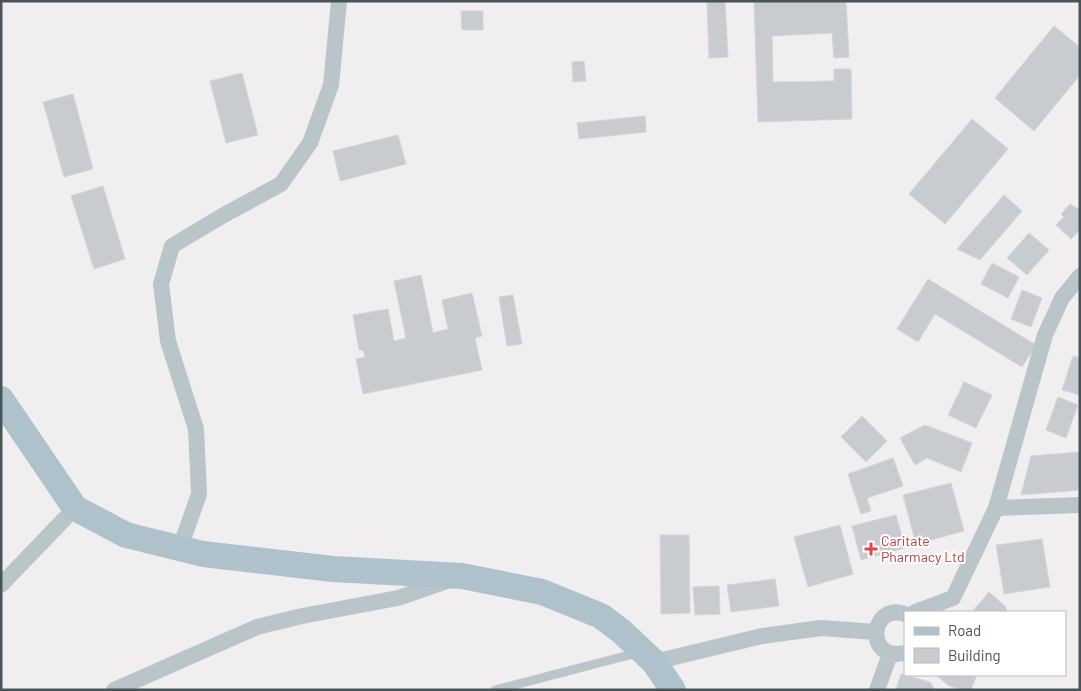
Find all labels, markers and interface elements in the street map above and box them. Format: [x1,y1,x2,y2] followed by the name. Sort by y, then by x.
[881,532,965,565] place label: Caritate Pharmacy Ltd
[865,543,877,555] marker: Caritate Pharmacy Ltd
[904,611,1066,676] legend
[948,621,981,639] text: Road
[948,646,1001,664] text: Building

